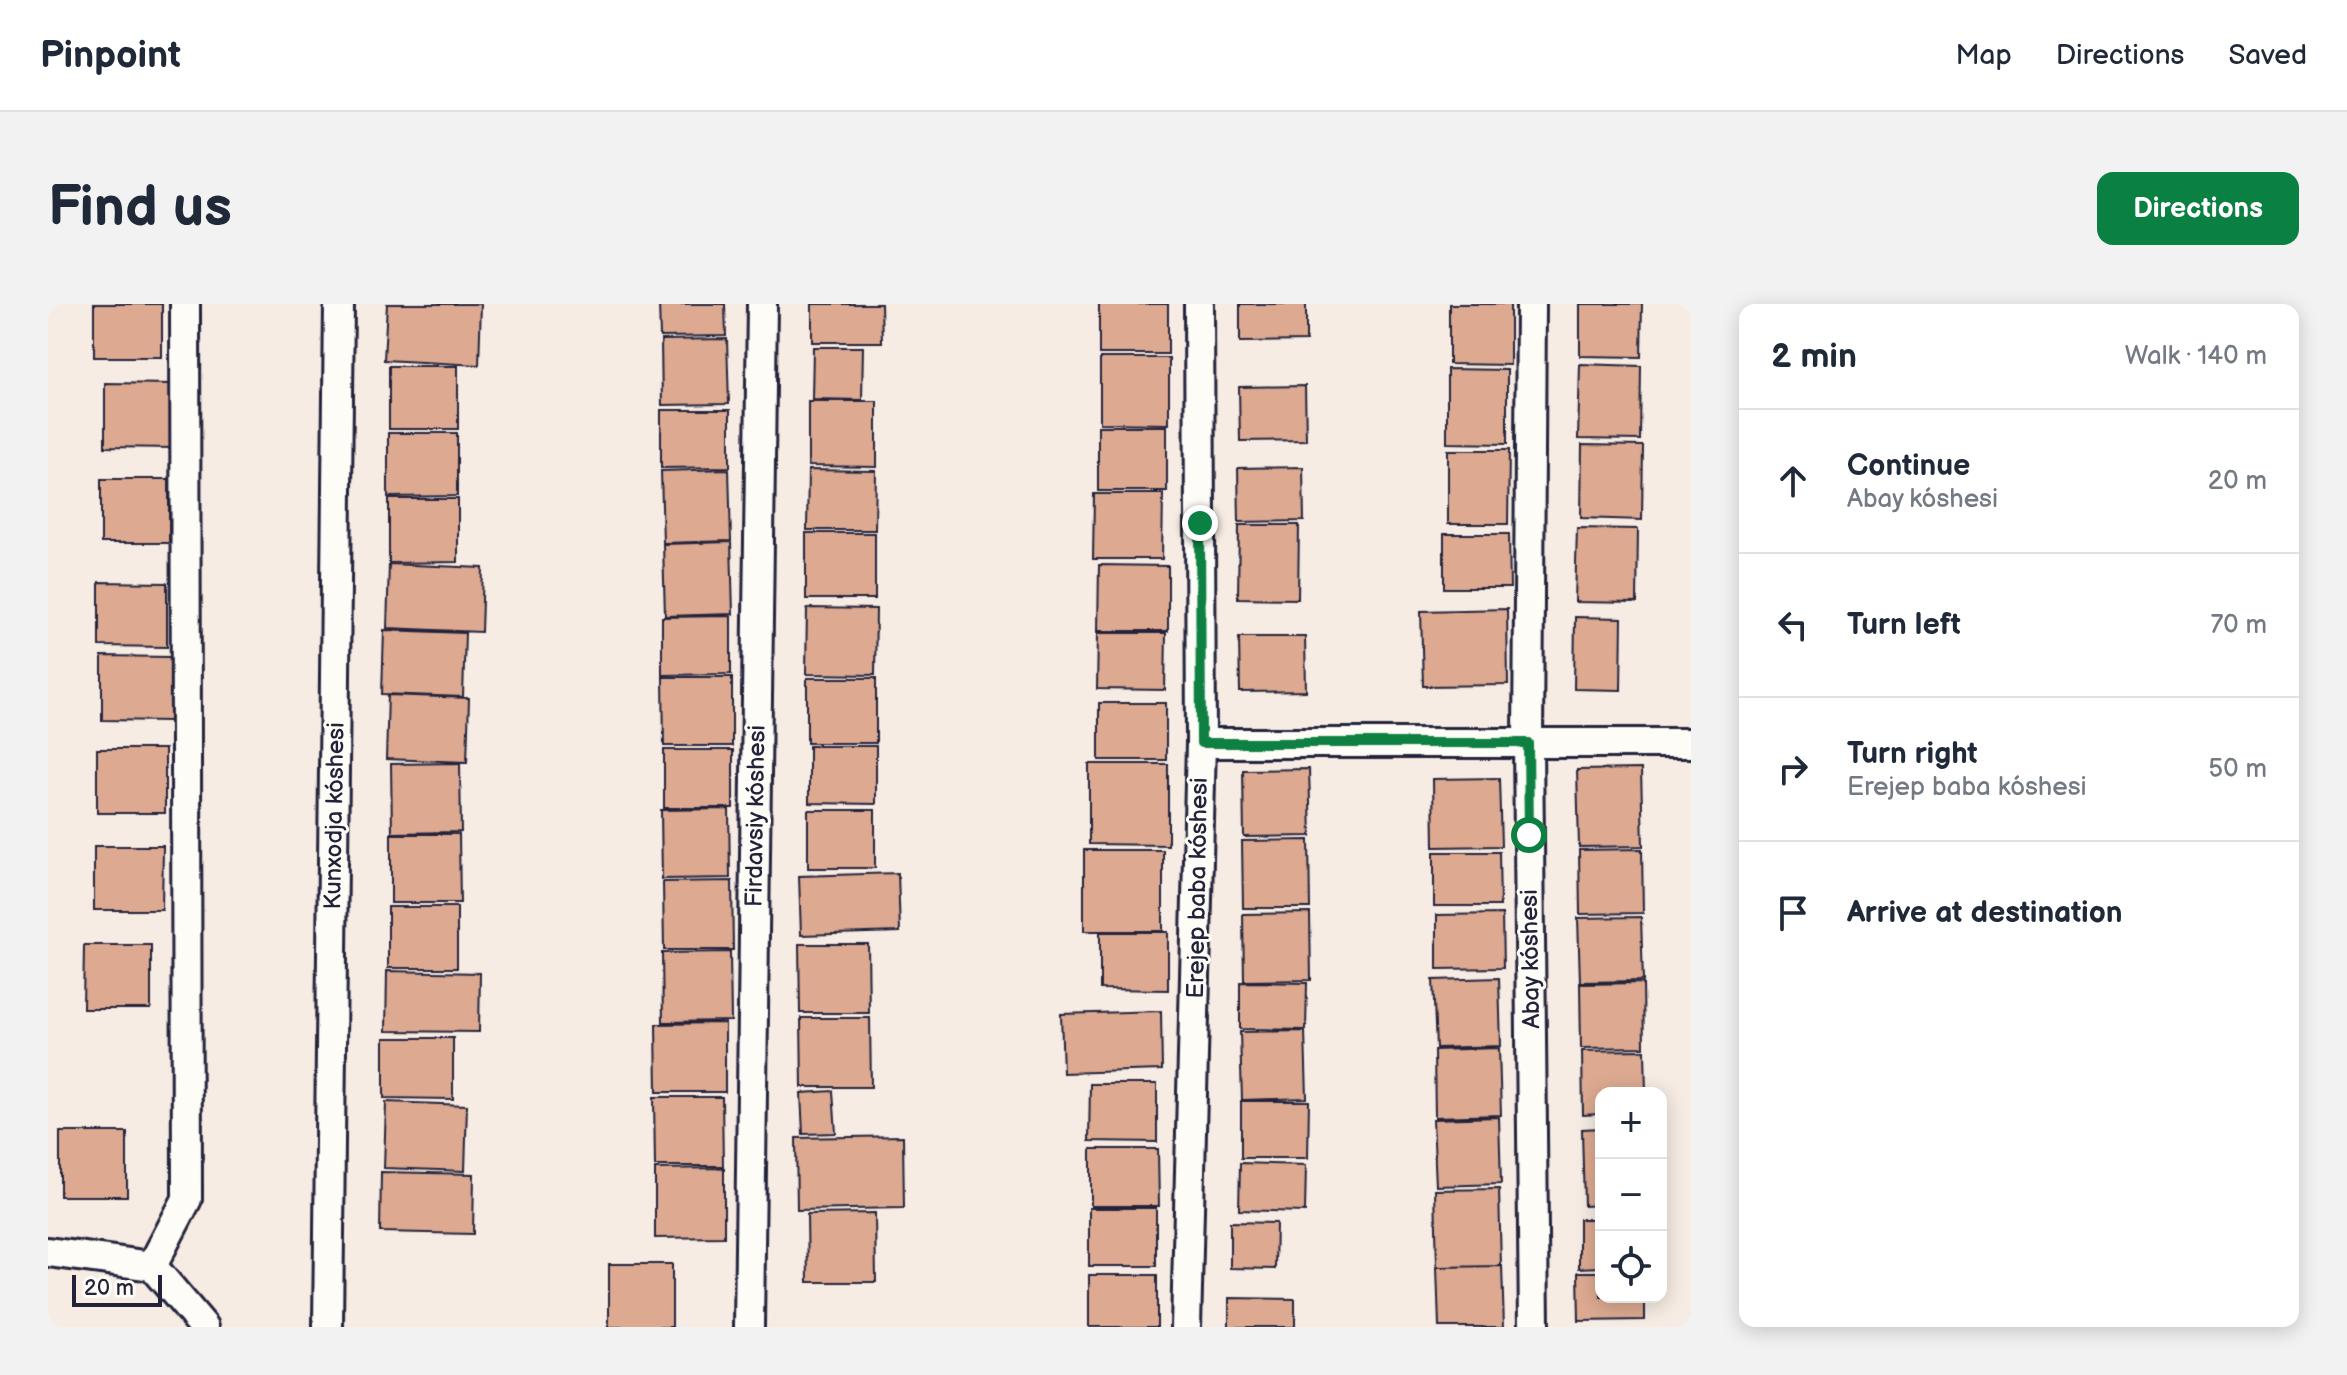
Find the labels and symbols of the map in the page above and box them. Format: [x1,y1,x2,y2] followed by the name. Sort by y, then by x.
[1182,505,1218,541] route end
[318,722,351,910] street label: Kunxodja kóshesi
[739,725,772,907] street label: Firdavsiy kóshesi
[1181,777,1214,999] street label: Erejep baba kóshesi
[1511,817,1547,853] route start
[1515,889,1546,1029] street label: Abay kóshesi
[72,1271,162,1307] scale bar

